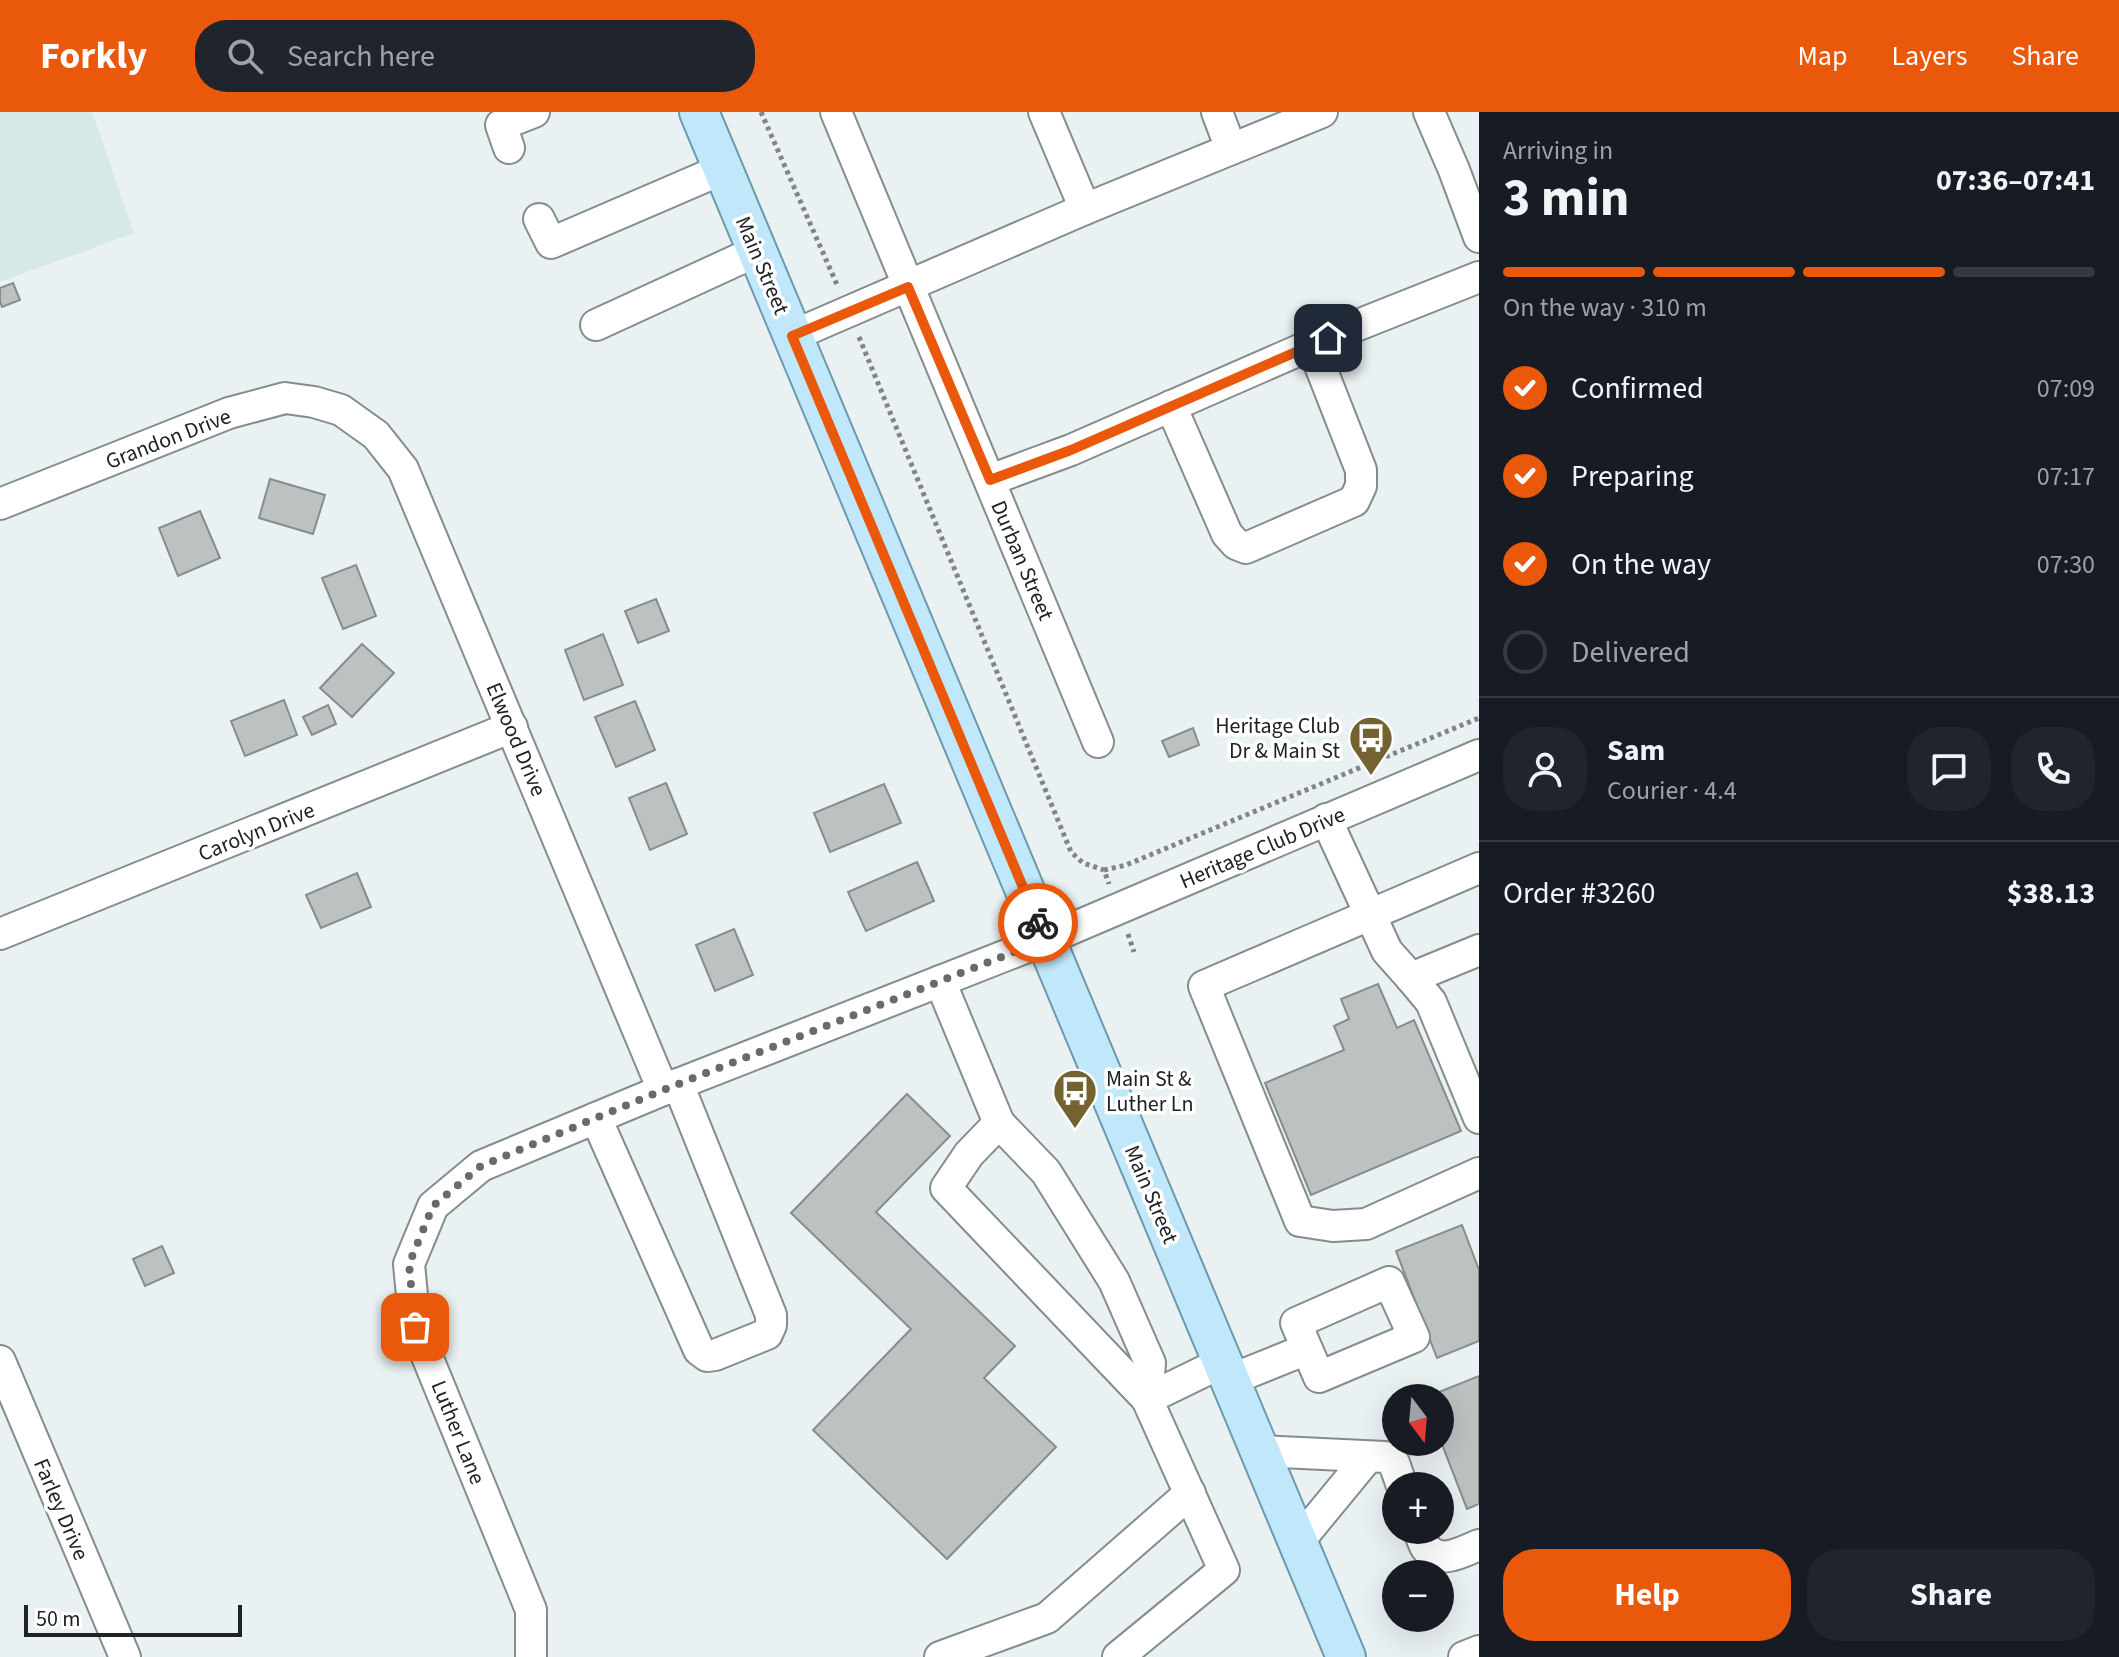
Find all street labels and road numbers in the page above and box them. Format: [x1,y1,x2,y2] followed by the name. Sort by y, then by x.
[727,211,797,320] street label: Main Street
[101,400,236,478] street label: Grandon Drive
[982,495,1062,626] street label: Durban Street
[478,677,554,801] street label: Elwood Drive
[193,794,319,870] street label: Carolyn Drive
[1175,799,1350,897] street label: Heritage Club Drive
[1116,1140,1186,1249] street label: Main Street
[423,1376,493,1489] street label: Luther Lane
[25,1454,97,1565] street label: Farley Drive

